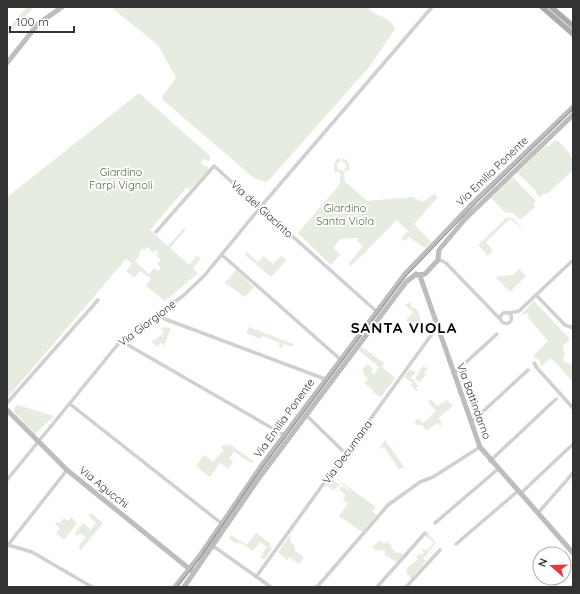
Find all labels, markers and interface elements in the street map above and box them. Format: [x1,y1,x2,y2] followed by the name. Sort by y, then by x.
[10,8,74,34] scale bar
[16,14,49,29] text: 100 m
[453,133,531,209] street label: Via Emilia Ponente
[89,165,153,192] park label: Giardino Farpi Vignoli
[228,177,296,241] street label: Via del Giacinto
[316,201,374,228] park label: Giardino Santa Viola
[115,297,179,349] street label: Via Giorgione
[351,318,457,337] district label: SANTA VIOLA
[454,361,494,441] street label: Via Battindarno
[251,376,317,460] street label: Via Emilia Ponente
[319,417,375,487] street label: Via Decumana
[76,463,132,511] street label: Via Agucchi
[532,546,572,586] north arrow
[535,556,551,569] text: N

